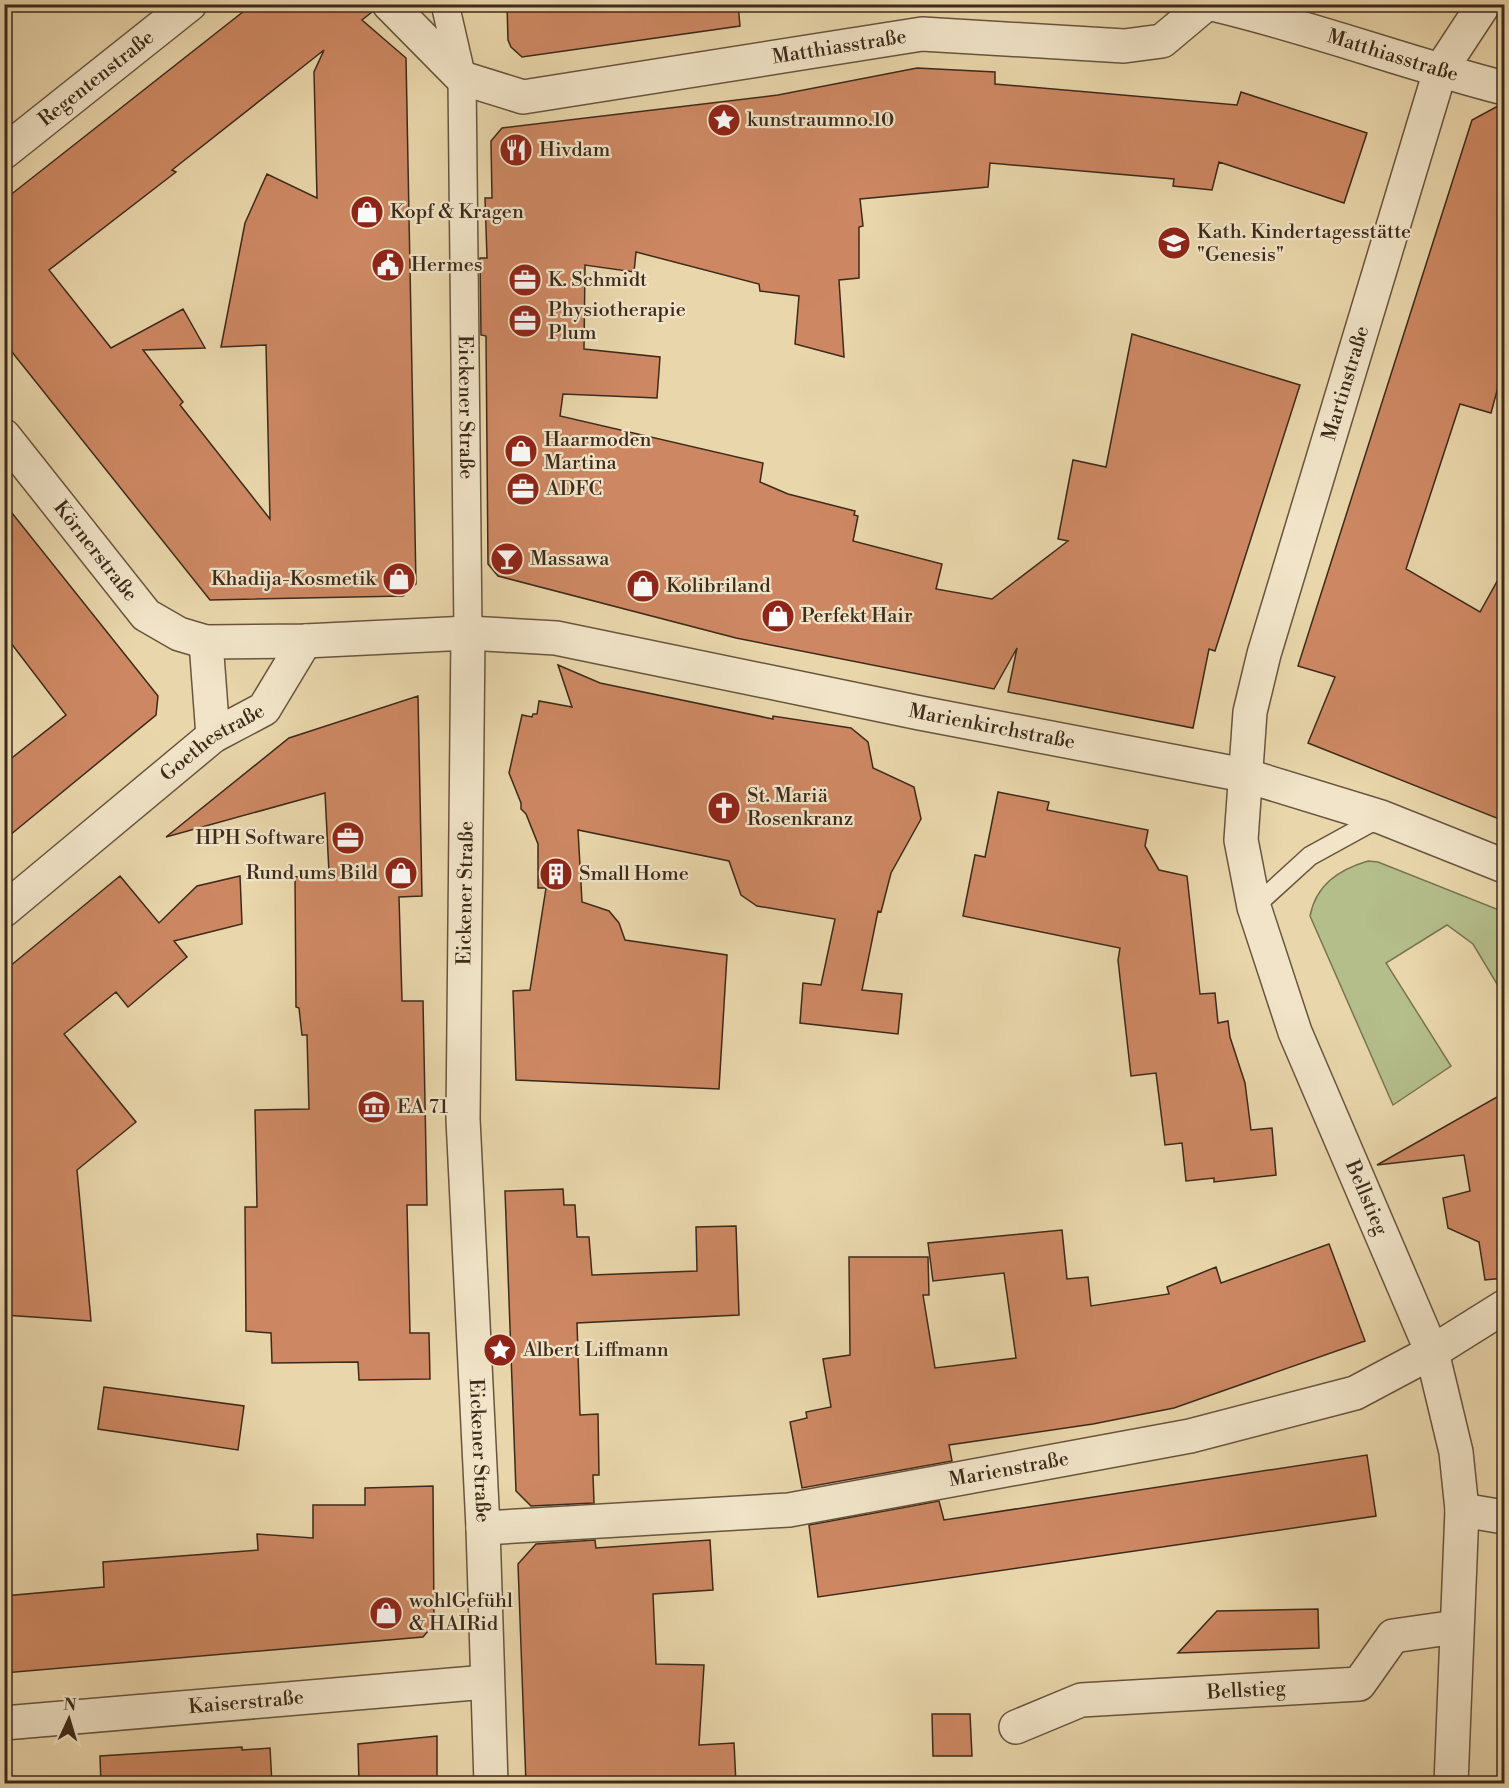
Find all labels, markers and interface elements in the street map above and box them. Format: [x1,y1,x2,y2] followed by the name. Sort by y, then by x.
[770,24,908,70] street label: Matthiasstraße
[1324,24,1461,87] street label: Matthiasstraße
[33,25,159,132] street label: Regentenstraße
[706,102,742,138] place icon: kunstraumno.10
[747,108,894,133] place label: kunstraumno.10
[498,132,534,168] restaurant icon: Hivdam
[539,138,611,163] place label: Hivdam
[349,194,385,230] shop icon: Kopf & Kragen
[390,200,524,225] place label: Kopf & Kragen
[1197,220,1411,268] place label: Kath. Kindertagesstätte "Genesis"
[1156,225,1192,261] school or university icon: Kath. Kindertagesstätte "Genesis"
[370,247,406,283] public building icon: Hermes
[411,253,483,278] place label: Hermes
[507,262,543,298] office icon: K. Schmidt
[548,268,647,293] place label: K. Schmidt
[548,298,686,346] place label: Physiotherapie Plum
[507,303,543,339] office icon: Physiotherapie Plum
[1317,323,1375,444] street label: Martinstraße
[452,335,479,479] street label: Eickener Straße
[544,428,652,476] place label: Haarmoden Martina
[503,433,539,469] shop icon: Haarmoden Martina
[505,471,541,507] office icon: ADFC
[545,477,602,502] place label: ADFC
[48,496,143,606] street label: Körnerstraße
[489,541,525,577] bar icon: Massawa
[530,547,610,572] place label: Massawa
[381,561,417,597] shop icon: Khadija-Kosmetik
[211,567,378,592] place label: Khadija-Kosmetik
[625,568,661,604] shop icon: Kolibriland
[666,574,771,599] place label: Kolibriland
[760,598,796,634] shop icon: Perfekt Hair
[801,604,913,629] place label: Perfekt Hair
[155,698,269,787] street label: Goethestraße
[907,699,1077,755] street label: Marienkirchstraße
[747,784,853,832] place label: St. Mariä Rosenkranz
[706,790,742,826] church icon: St. Mariä Rosenkranz
[330,820,366,856] office icon: HPH Software
[452,821,480,965] street label: Eickener Straße
[195,826,325,851] place label: HPH Software
[383,855,419,891] shop icon: Rund ums Bild
[538,856,574,892] building icon: Small Home
[246,861,379,886] place label: Rund ums Bild
[579,862,689,887] place label: Small Home
[356,1089,392,1125] museum icon: EA 71
[397,1095,448,1120] place label: EA 71
[1339,1156,1393,1240] street label: Bellstieg
[482,1332,518,1368] place icon: Albert Liffmann
[522,1338,669,1363] place label: Albert Liffmann
[463,1378,495,1523] street label: Eickener Straße
[947,1446,1071,1493] street label: Marienstraße
[408,1589,513,1637] place label: wohlGefühl & HAIRid
[368,1595,404,1631] shop icon: wohlGefühl & HAIRid
[1205,1676,1287,1705] street label: Bellstieg
[187,1685,305,1720] street label: Kaiserstraße
[39,1689,99,1749] north arrow
[63,1695,77,1715] text: N

